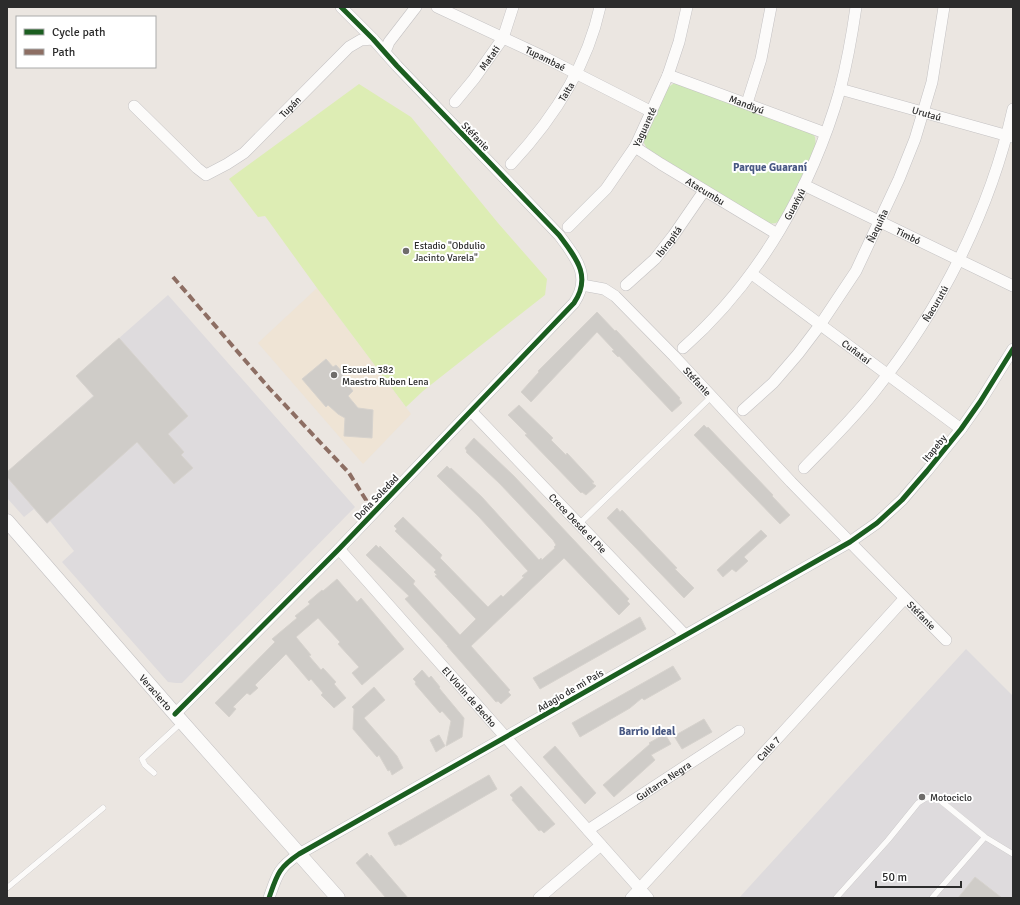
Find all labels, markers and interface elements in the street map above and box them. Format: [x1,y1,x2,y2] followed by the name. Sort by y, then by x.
[16,16,156,68] legend
[52,25,105,40] text: Cycle path
[477,43,503,73] street label: Matati
[523,44,567,74] street label: Tupambaé
[52,45,75,60] text: Path
[556,80,577,104] street label: Taita
[727,93,766,117] street label: Mandiyú
[277,94,304,121] street label: Tupán
[910,104,942,124] street label: Urutaú
[631,105,659,149] street label: Yaguareté
[459,120,492,154] street label: Stéfanie
[733,161,808,174] district label: Parque Guaraní
[683,175,727,208] street label: Atacumbu
[782,187,808,222] street label: Guaviyú
[865,207,891,245] street label: Ñaquiña
[653,224,685,260] street label: Ibirapitá
[894,225,922,247] street label: Timbó
[414,240,485,264] place label: Estadio "Obdulio Jacinto Varela"
[401,246,411,256] marker: Estadio "Obdulio Jacinto Varela"
[920,284,951,324] street label: Ñacurutú
[839,338,873,367] street label: Cuñataí
[342,364,429,388] place label: Escuela 382 Maestro Ruben Lena
[680,365,713,399] street label: Stéfanie
[329,370,339,380] marker: Escuela 382 Maestro Ruben Lena
[920,432,950,465] street label: Itapeby
[352,472,401,523] street label: Doña Soledad
[546,491,609,556] street label: Crece Desde el Pie
[904,599,938,633] street label: Stéfanie
[439,664,499,730] street label: El Violín de Becho
[535,667,606,715] street label: Adagio de mi País
[136,672,174,713] street label: Veracierto
[619,725,676,738] district label: Barrio Ideal
[755,734,783,764] street label: Calle 7
[634,759,694,804] street label: Guitarra Negra
[917,792,927,802] marker: Motociclo
[930,792,972,804] place label: Motociclo
[876,863,961,889] scale bar
[882,870,907,885] text: 50 m

